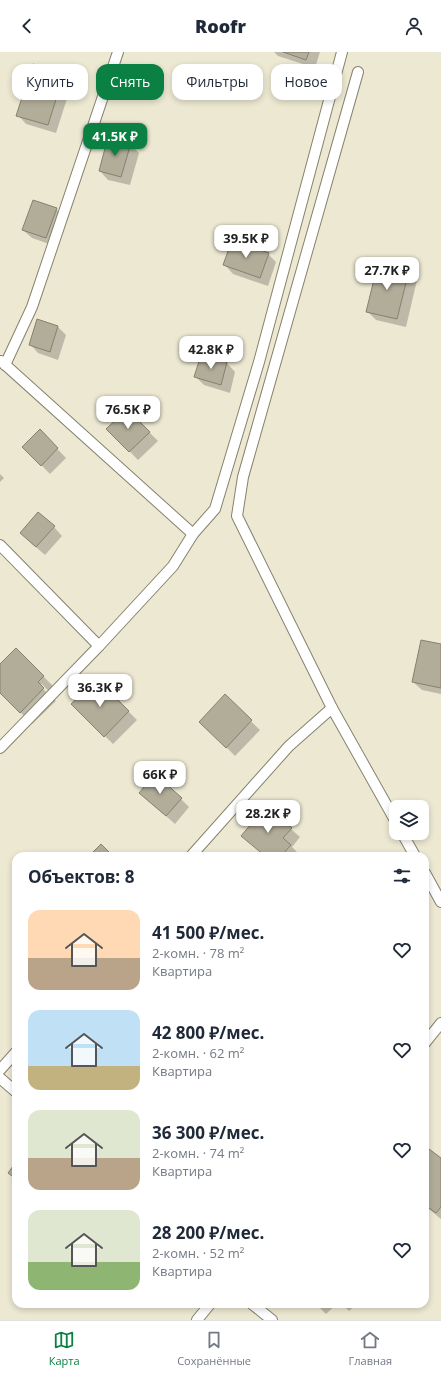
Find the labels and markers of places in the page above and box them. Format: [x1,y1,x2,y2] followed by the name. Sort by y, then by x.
[78,123,152,157] pin: 41.5K ₽
[209,225,283,259] pin: 39.5K ₽
[350,257,424,291] pin: 27.7K ₽
[174,336,248,370] pin: 42.8K ₽
[91,396,165,430] pin: 76.5K ₽
[63,674,137,708] pin: 36.3K ₽
[132,761,188,795] pin: 66K ₽
[231,800,305,834] pin: 28.2K ₽

